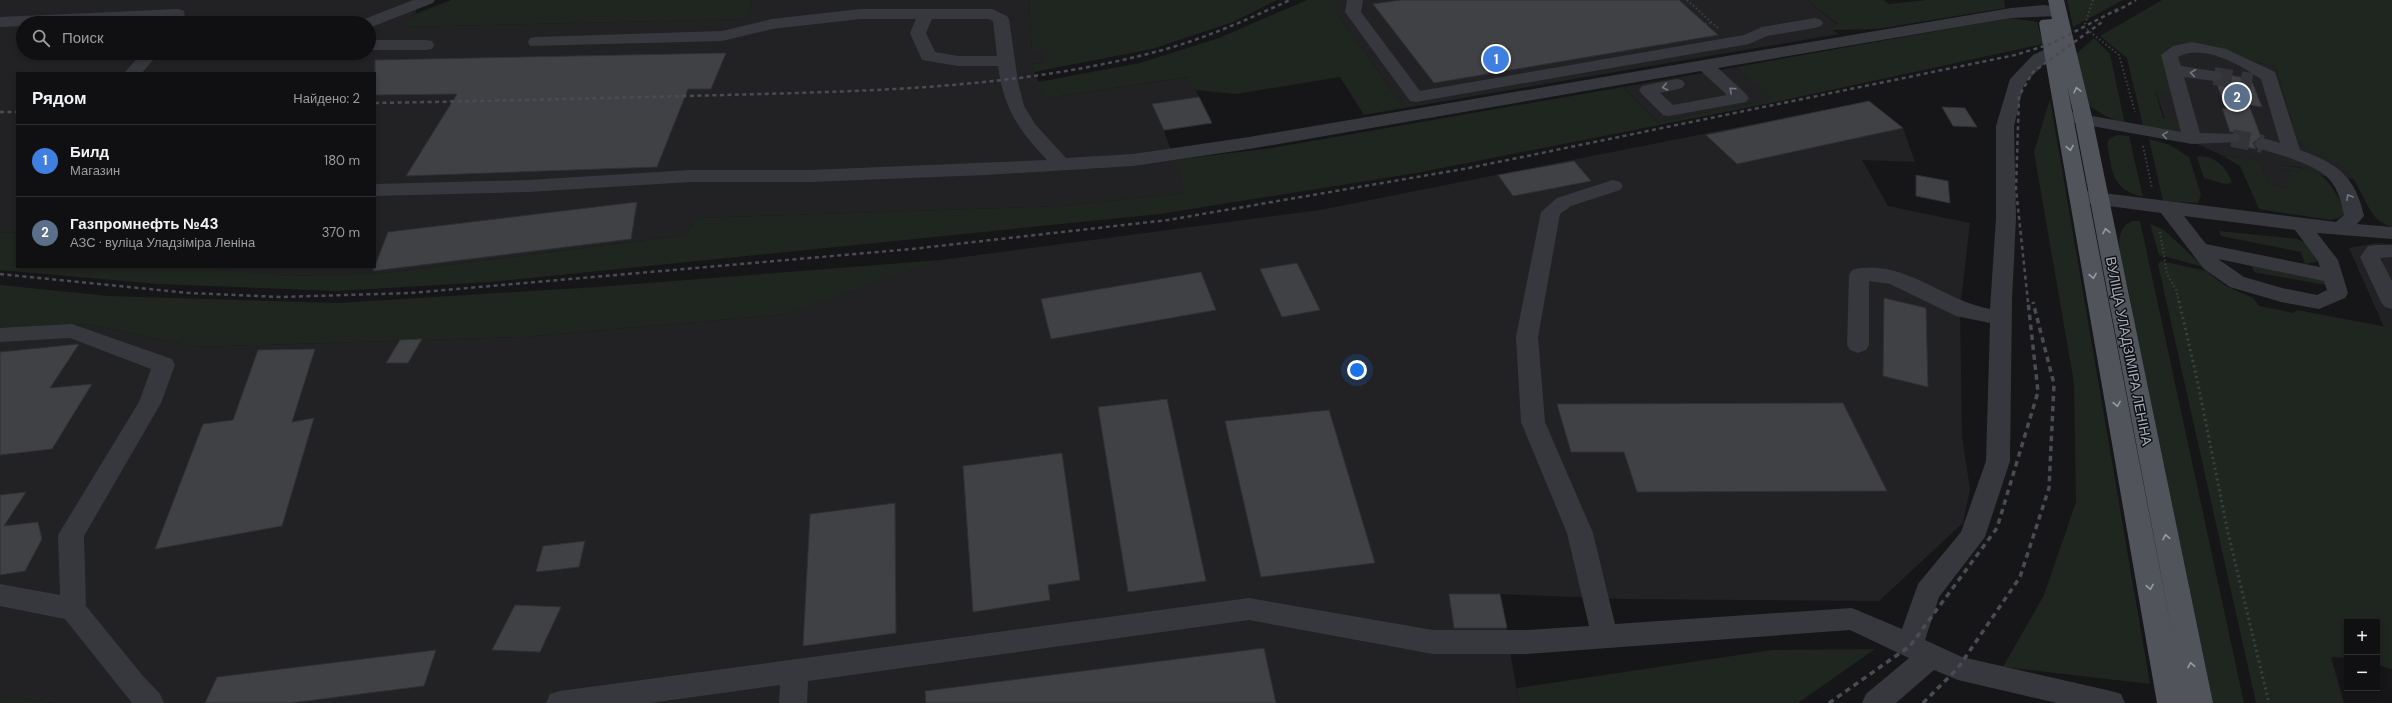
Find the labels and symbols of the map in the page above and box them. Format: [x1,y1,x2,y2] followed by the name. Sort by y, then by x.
[1483,44,1509,74] pin: 1
[2190,69,2196,78] one-way arrow
[1662,82,1668,90] one-way arrow
[2224,82,2250,112] pin: 2
[2073,87,2082,94] one-way arrow
[1729,88,1737,95] one-way arrow
[2162,131,2168,140] one-way arrow
[2065,145,2073,152] one-way arrow
[2346,194,2353,201] one-way arrow
[2102,228,2110,234] one-way arrow
[2102,255,2156,448] street label: ВУЛІЦА УЛАДЗІМІРА ЛЕНІНА
[2088,273,2097,279] one-way arrow
[1347,360,1367,380] your location
[2112,401,2120,407] one-way arrow
[2163,534,2171,540] one-way arrow
[2145,584,2154,590] one-way arrow
[2188,662,2196,668] one-way arrow

